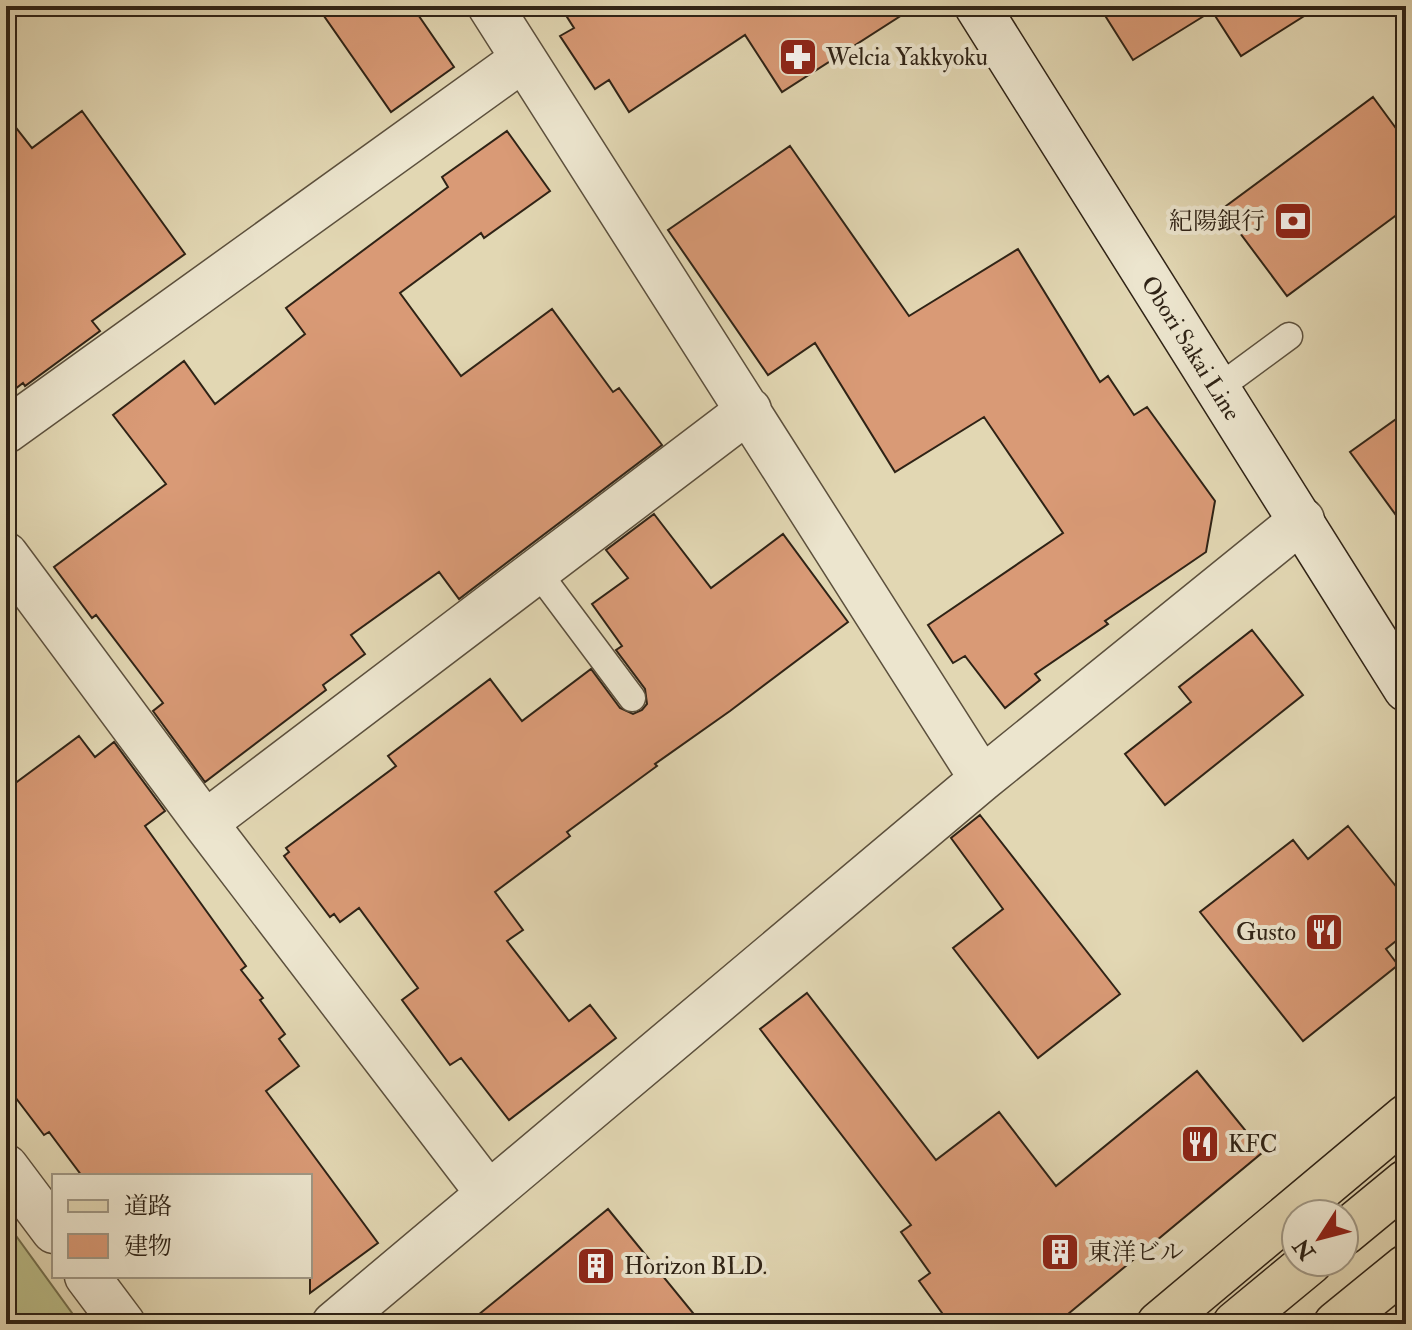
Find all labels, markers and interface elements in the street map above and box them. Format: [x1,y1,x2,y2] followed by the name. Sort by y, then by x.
[777,36,819,78] pharmacy icon: Welcia Yakkyoku
[825,42,988,73] place label: Welcia Yakkyoku
[1272,200,1314,242] bank icon: 紀陽銀行
[1169,206,1265,237] place label: 紀陽銀行
[1134,270,1248,427] street label: Obori Sakai Line
[1303,911,1345,953] restaurant icon: Gusto
[1236,917,1296,948] place label: Gusto
[1179,1123,1221,1165] restaurant icon: KFC
[1228,1129,1277,1160] place label: KFC
[52,1174,312,1278] legend
[124,1191,172,1222] text: 道路
[1280,1198,1360,1278] north arrow
[124,1231,172,1262] text: 建物
[1039,1231,1081,1273] building icon: 東洋ビル
[1287,1233,1322,1266] text: N
[1088,1237,1184,1268] place label: 東洋ビル
[575,1245,617,1287] building icon: Horizon BLD.
[624,1251,767,1282] place label: Horizon BLD.

